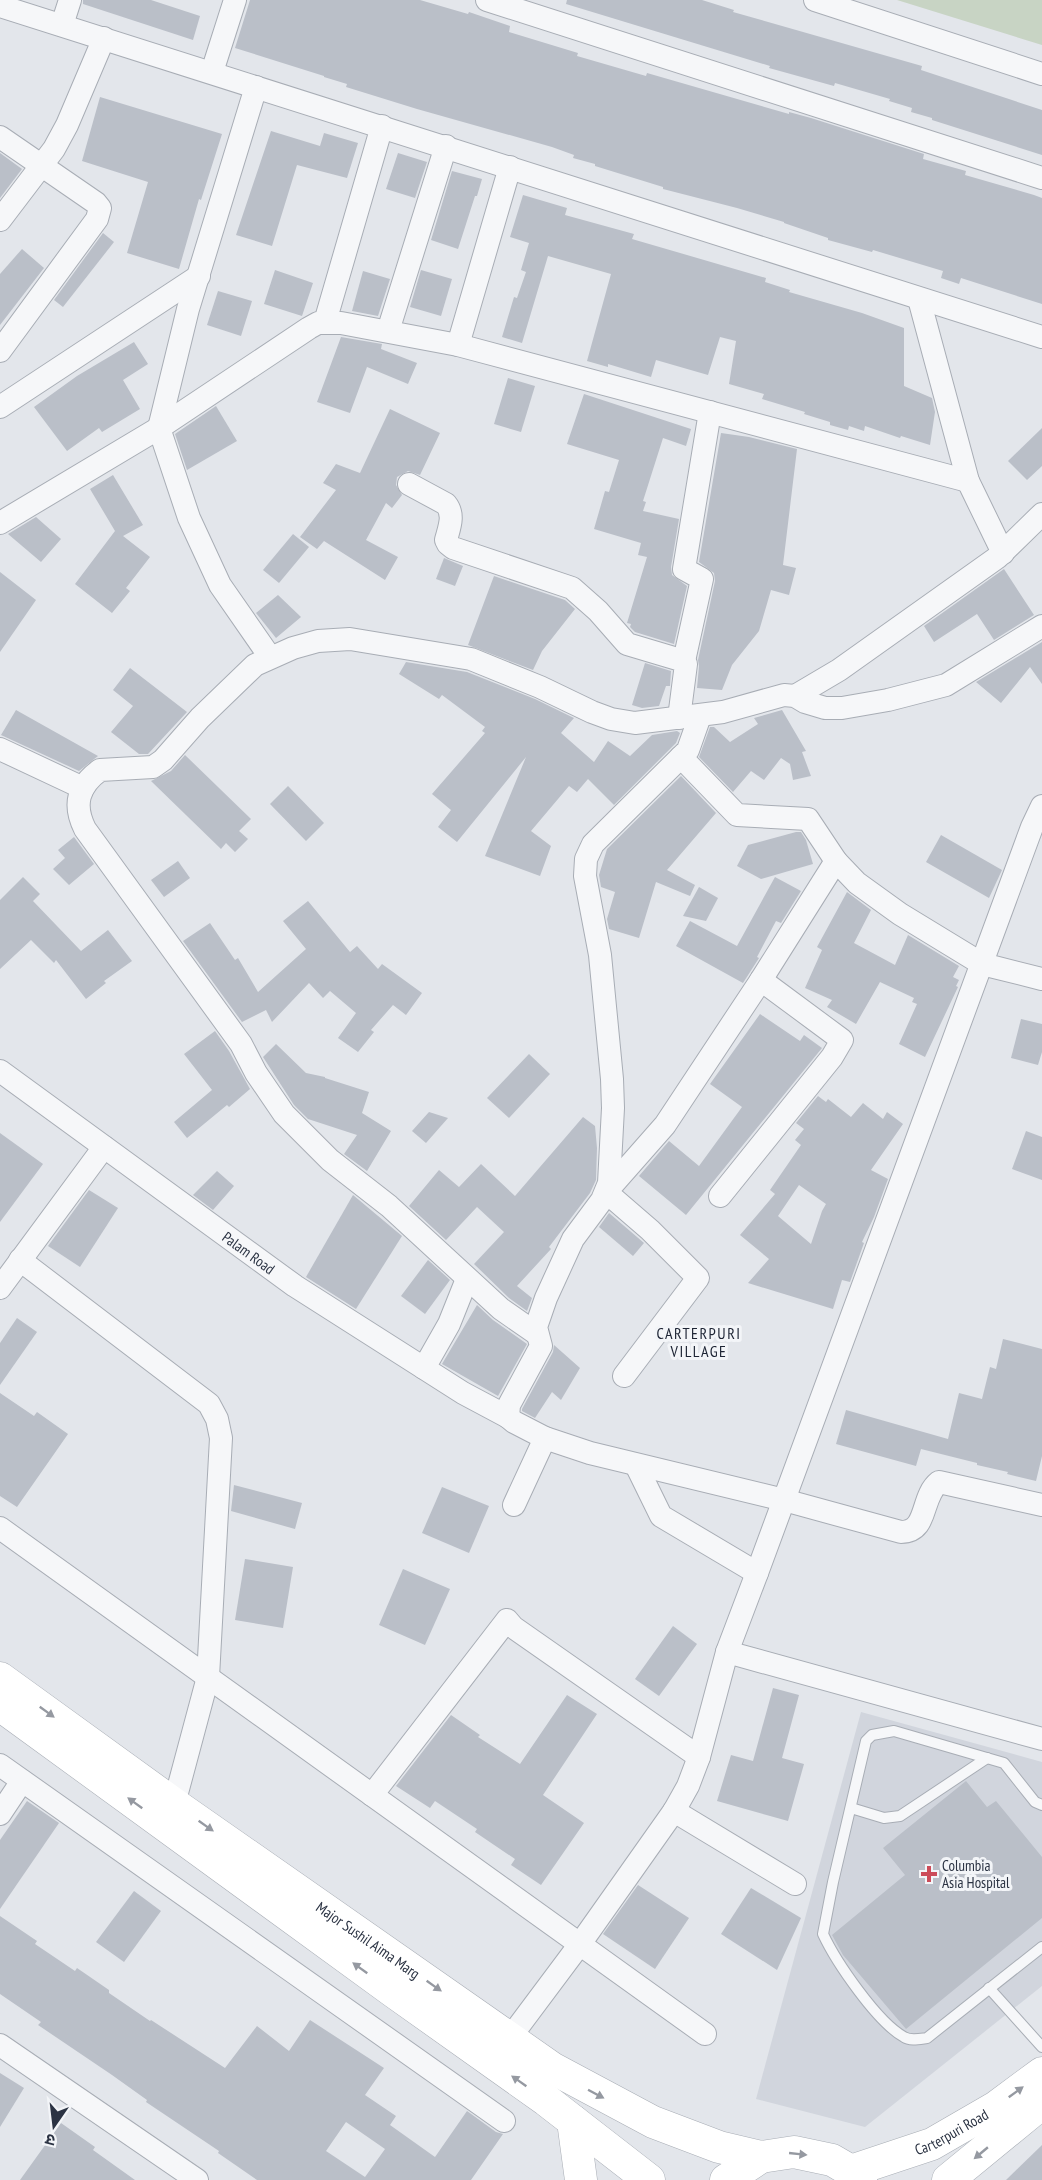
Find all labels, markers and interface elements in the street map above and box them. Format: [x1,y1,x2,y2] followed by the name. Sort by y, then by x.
[219,1227,279,1278] street label: Palam Road
[656,1323,742,1361] district label: CARTERPURI VILLAGE
[39,1706,55,1718] one-way arrow
[128,1797,144,1809] one-way arrow
[197,1820,213,1832] one-way arrow
[942,1856,1010,1892] place label: Columbia Asia Hospital
[920,1865,938,1883] marker: Columbia Asia Hospital
[313,1897,424,1983] street label: Major Sushil Aima Marg
[353,1962,369,1974] one-way arrow
[426,1980,442,1991] one-way arrow
[512,2075,528,2087] one-way arrow
[1008,2086,1024,2098] one-way arrow
[588,2089,605,2099] one-way arrow
[24,2096,84,2156] north arrow
[912,2104,991,2159] street label: Carterpuri Road
[43,2130,57,2151] text: उ
[973,2147,989,2160] one-way arrow
[788,2149,807,2159] one-way arrow

